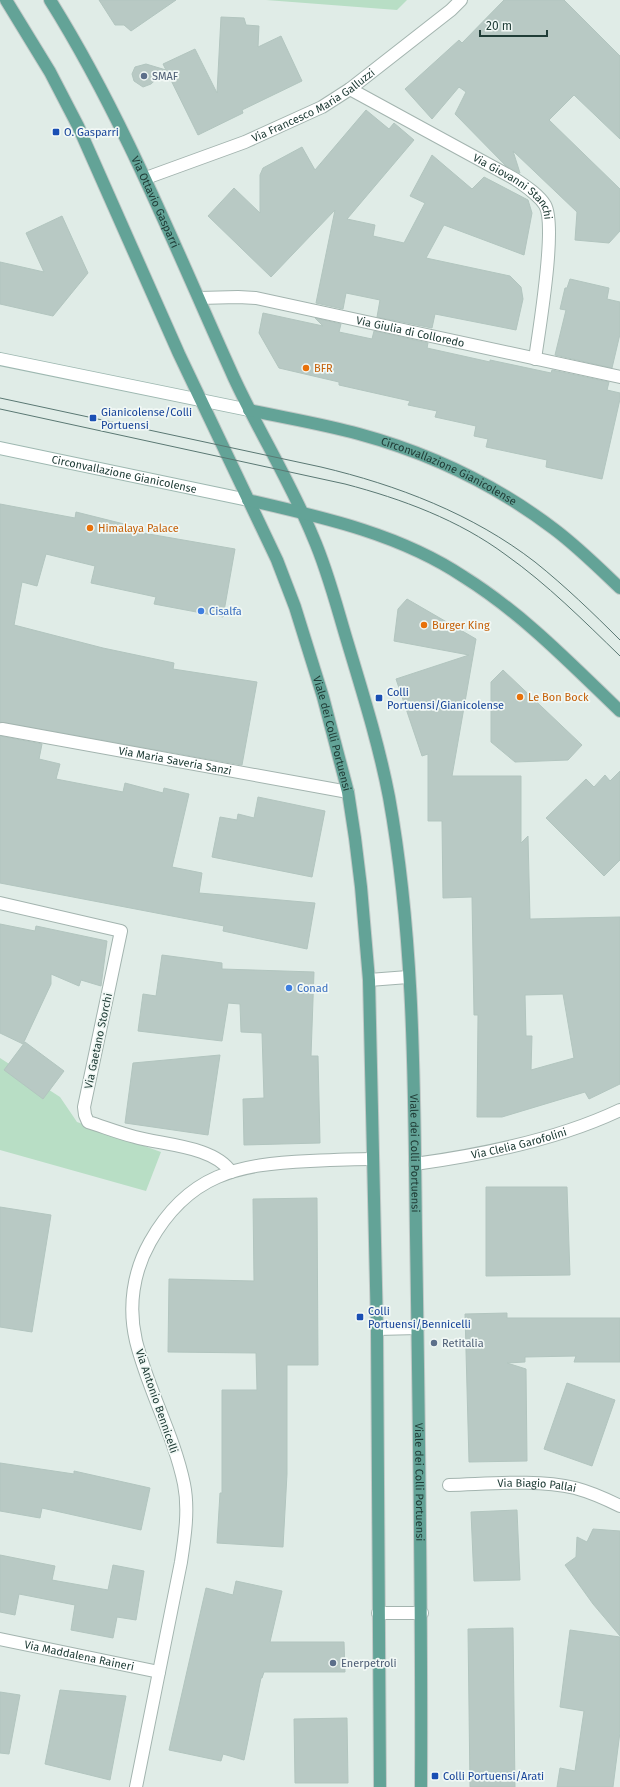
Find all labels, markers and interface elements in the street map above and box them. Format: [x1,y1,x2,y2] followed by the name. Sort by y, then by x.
[480,12,547,38] scale bar
[486,19,512,33] text: 20 m
[250,66,378,145] street label: Via Francesco Maria Galluzzi
[152,70,179,83] place label: SMAF
[139,71,149,81] marker: SMAF
[64,126,119,139] place label: O. Gasparri
[51,127,61,137] marker: O. Gasparri
[470,151,554,220] street label: Via Giovanni Stanchi
[128,154,182,250] street label: Via Ottavio Gasparri
[355,314,466,350] street label: Via Giulia di Colloredo
[314,362,333,375] place label: BFR
[301,363,311,373] marker: BFR
[101,406,192,432] place label: Gianicolense/Colli Portuensi
[88,413,98,423] marker: Gianicolense/Colli Portuensi
[379,435,519,508] street label: Circonvallazione Gianicolense
[50,453,198,496] street label: Circonvallazione Gianicolense
[98,522,179,535] place label: Himalaya Palace
[85,523,95,533] marker: Himalaya Palace
[209,605,242,618] place label: Cisalfa
[196,606,206,616] marker: Cisalfa
[432,619,490,632] place label: Burger King
[419,620,429,630] marker: Burger King
[310,675,353,793] street label: Viale dei Colli Portuensi
[387,686,504,712] place label: Colli Portuensi/Gianicolense
[528,691,589,704] place label: Le Bon Bock
[515,692,525,702] marker: Le Bon Bock
[374,693,384,703] marker: Colli Portuensi/Gianicolense
[117,744,233,778] street label: Via Maria Saveria Sanzi
[297,982,328,995] place label: Conad
[284,983,294,993] marker: Conad
[82,992,115,1090] street label: Via Gaetano Storchi
[407,1094,422,1213] street label: Viale dei Colli Portuensi
[470,1125,568,1162] street label: Via Clelia Garofolini
[368,1305,471,1331] place label: Colli Portuensi/Bennicelli
[355,1312,365,1322] marker: Colli Portuensi/Bennicelli
[442,1337,484,1350] place label: Retitalia
[429,1338,439,1348] marker: Retitalia
[133,1347,180,1455] street label: Via Antonio Bennicelli
[412,1423,426,1541] street label: Viale dei Colli Portuensi
[497,1477,578,1495] street label: Via Biagio Pallai
[23,1638,135,1674] street label: Via Maddalena Raineri
[341,1657,397,1670] place label: Enerpetroli
[328,1658,338,1668] marker: Enerpetroli
[443,1770,544,1783] place label: Colli Portuensi/Arati
[430,1771,440,1781] marker: Colli Portuensi/Arati

